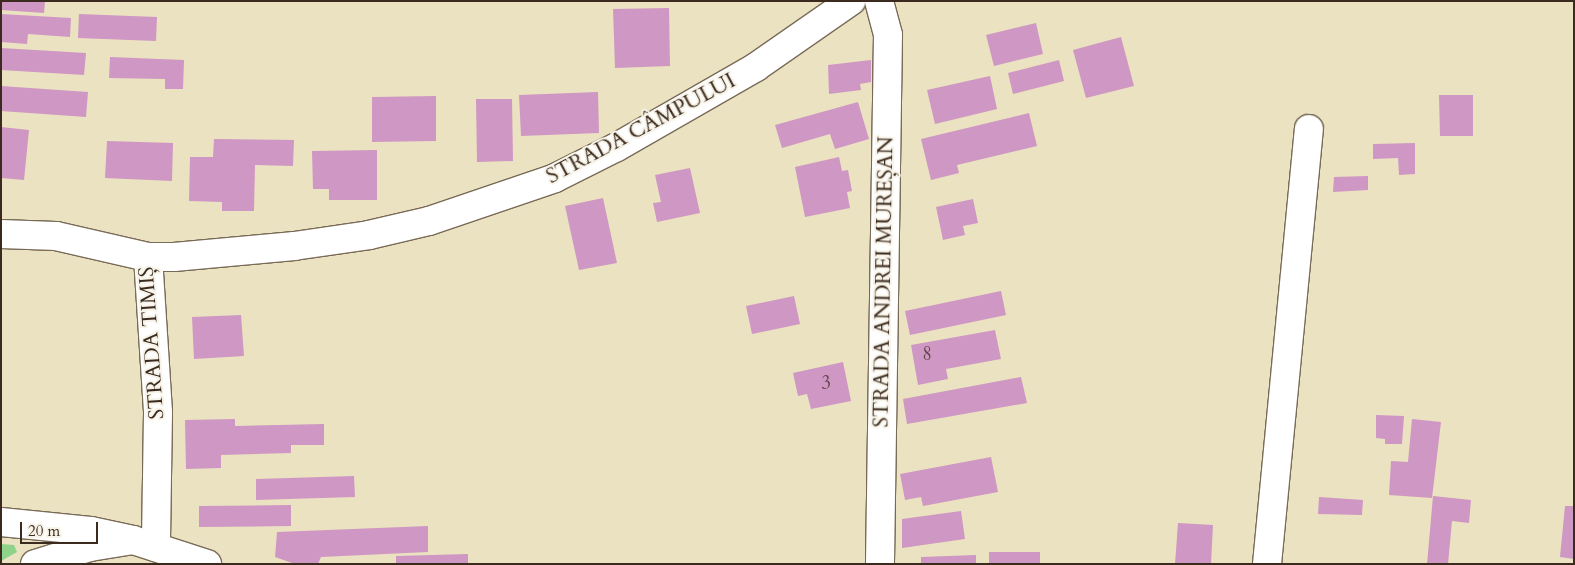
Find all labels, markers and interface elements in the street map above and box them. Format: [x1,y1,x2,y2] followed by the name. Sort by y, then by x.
[542,68,740,190] street label: STRADA CÂMPULUI
[869,136,899,428] street label: STRADA ANDREI MUREȘAN
[134,266,170,420] street label: STRADA TIMIȘ
[922,344,932,366] house number: 8
[821,373,831,395] house number: 3
[22,512,100,544] scale bar
[28,521,60,541] text: 20 m

